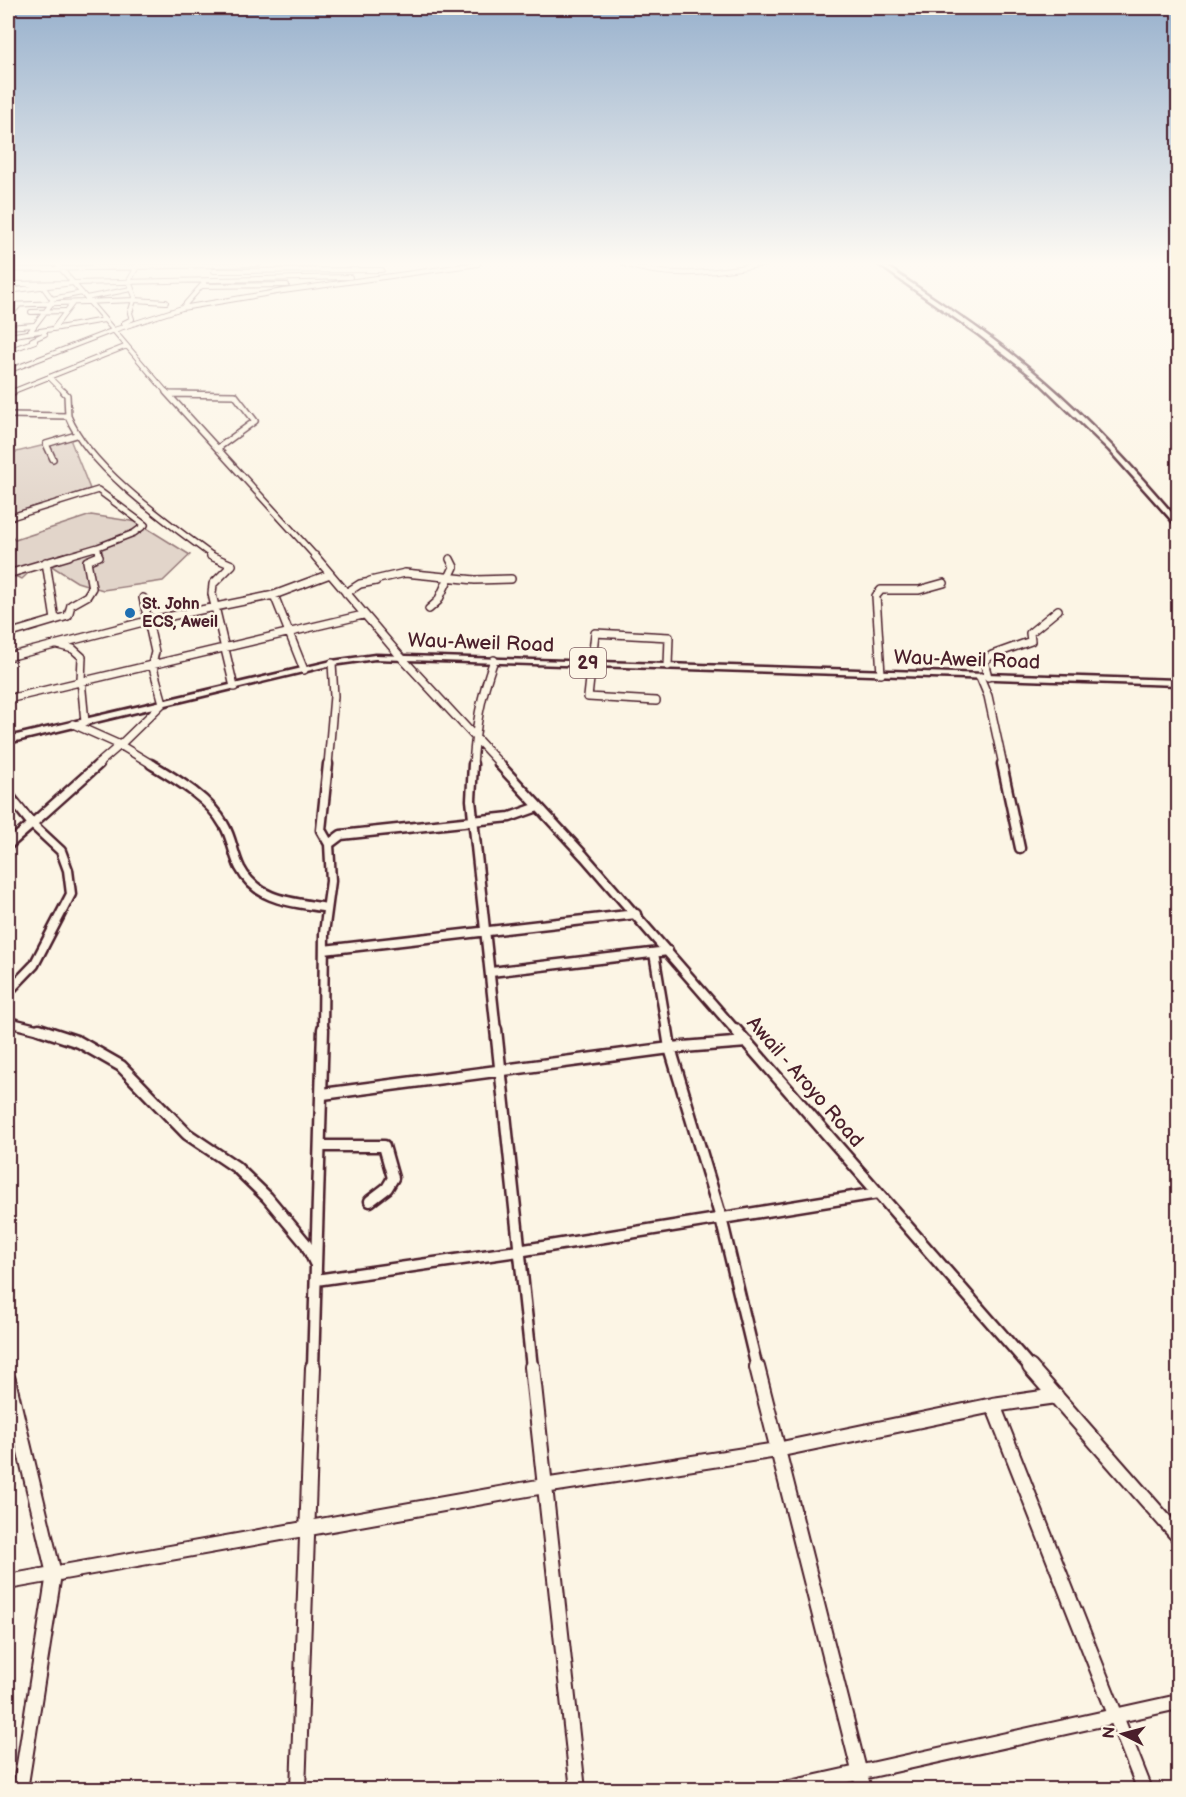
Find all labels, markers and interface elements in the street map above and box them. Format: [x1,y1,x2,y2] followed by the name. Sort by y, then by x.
[142,595,218,632] place label: St. John ECS, Aweil
[123,606,137,620] marker: St. John ECS, Aweil
[407,628,555,658] street label: Wau-Aweil Road
[893,645,1041,675] street label: Wau-Aweil Road
[570,648,606,678] road number: 29
[742,1012,868,1152] street label: Awail - Aroyo Road
[1093,1704,1153,1764] north arrow
[1099,1726,1120,1740] text: N

